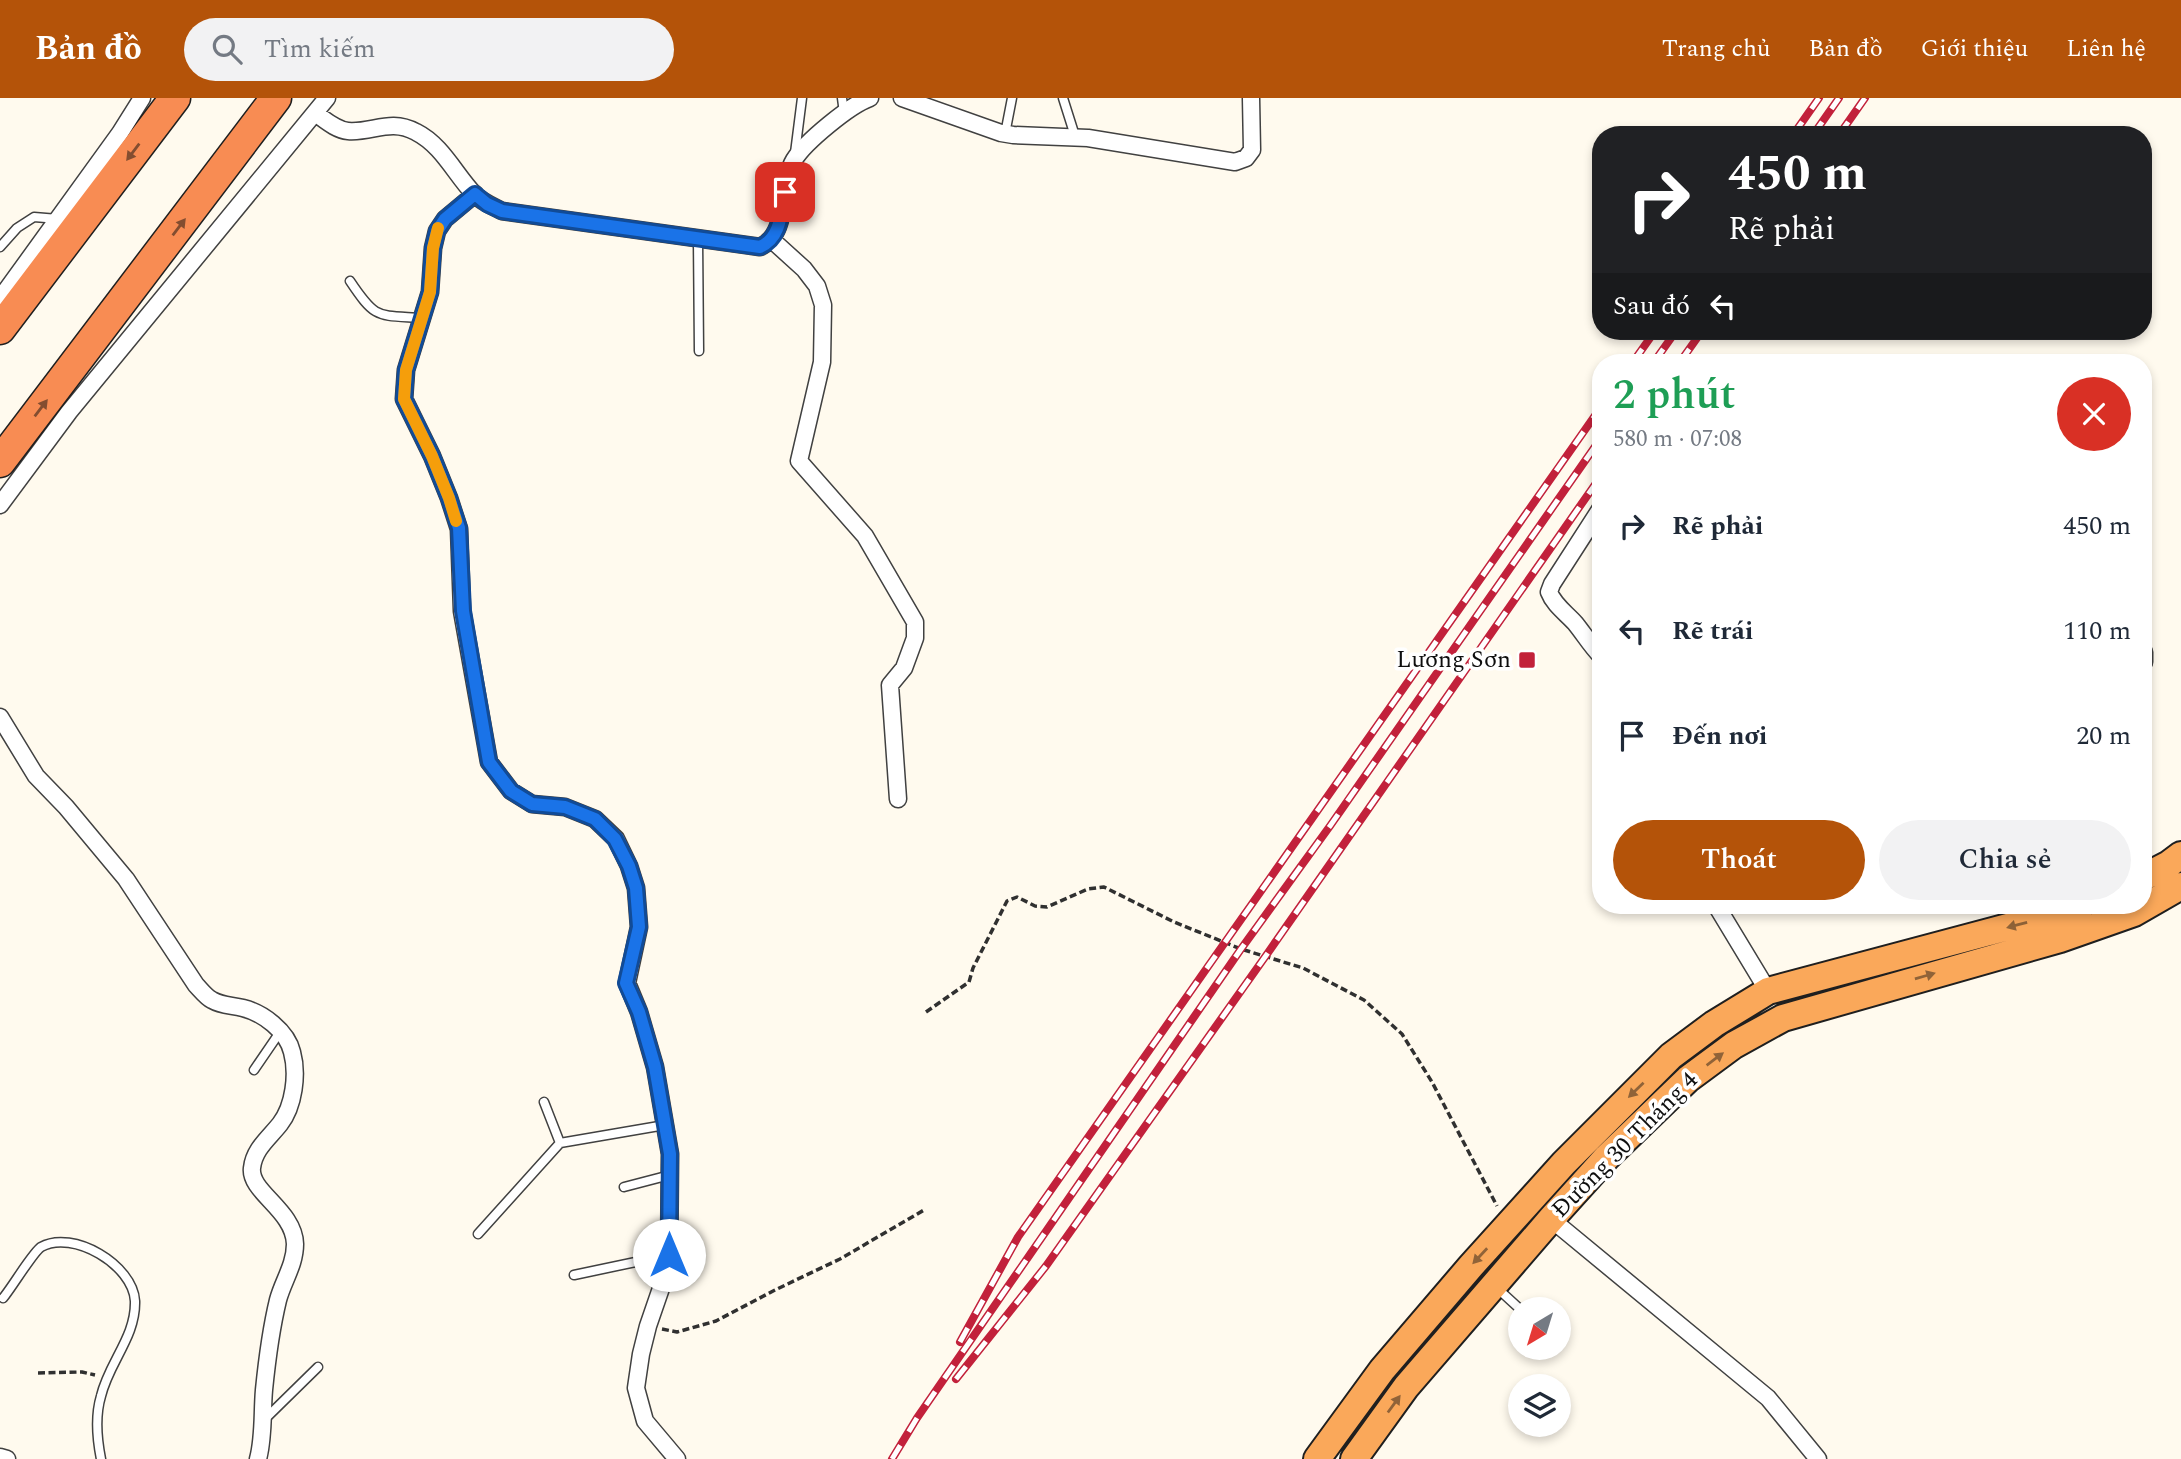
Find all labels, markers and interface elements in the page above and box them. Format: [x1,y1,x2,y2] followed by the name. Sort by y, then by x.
[184,18,674,81] search box
[35,24,142,74] text: Bản đồ
[264,29,375,69] text: Tìm kiếm
[208,30,246,68] icon: search
[1662,31,1771,67] text: Trang chủ
[1809,31,1883,67] text: Bản đồ
[1921,31,2028,67] text: Giới thiệu
[2066,31,2146,67] text: Liên hệ
[1728,137,1867,212] text: 450 m
[126,143,141,161] one-way arrow
[1613,154,1704,245] icon: right
[755,162,815,222] pin
[766,173,804,211] icon: arrive
[1728,205,1835,254] text: Rẽ phải
[171,218,186,236] one-way arrow
[1613,286,1690,326] text: Sau đó
[1704,287,1742,325] icon: left
[1613,364,1736,427] text: 2 phút
[2057,377,2131,451] button: close
[34,399,48,417] one-way arrow
[1613,422,1742,457] text: 580 m · 07:08
[1672,506,1764,546] text: Rẽ phải
[2063,506,2131,546] text: 450 m
[1613,507,1651,545] icon: right
[1672,611,1753,651] text: Rẽ trái
[2063,611,2131,651] text: 110 m
[1613,612,1651,650] icon: left
[1396,642,1511,678] place label: Lương Sơn
[1517,650,1537,670] marker: Lương Sơn
[1672,716,1767,756] text: Đến nơi
[2076,716,2131,756] text: 20 m
[1613,717,1651,755] icon: arrive
[1613,820,1865,900] button: Thoát
[1879,820,2131,900] button: Chia sẻ
[2006,920,2027,930] one-way arrow
[1915,970,1937,981] one-way arrow
[1706,1051,1724,1066] one-way arrow
[1543,1063,1707,1227] street label: Đường 30 Tháng 4
[1628,1082,1645,1098] one-way arrow
[632,1218,706,1292] position arrow
[1472,1247,1488,1265] one-way arrow
[1508,1297,1572,1360] north arrow
[1508,1297,1571,1437] map controls
[1508,1374,1571,1437] button: layers
[1387,1395,1401,1413] one-way arrow

